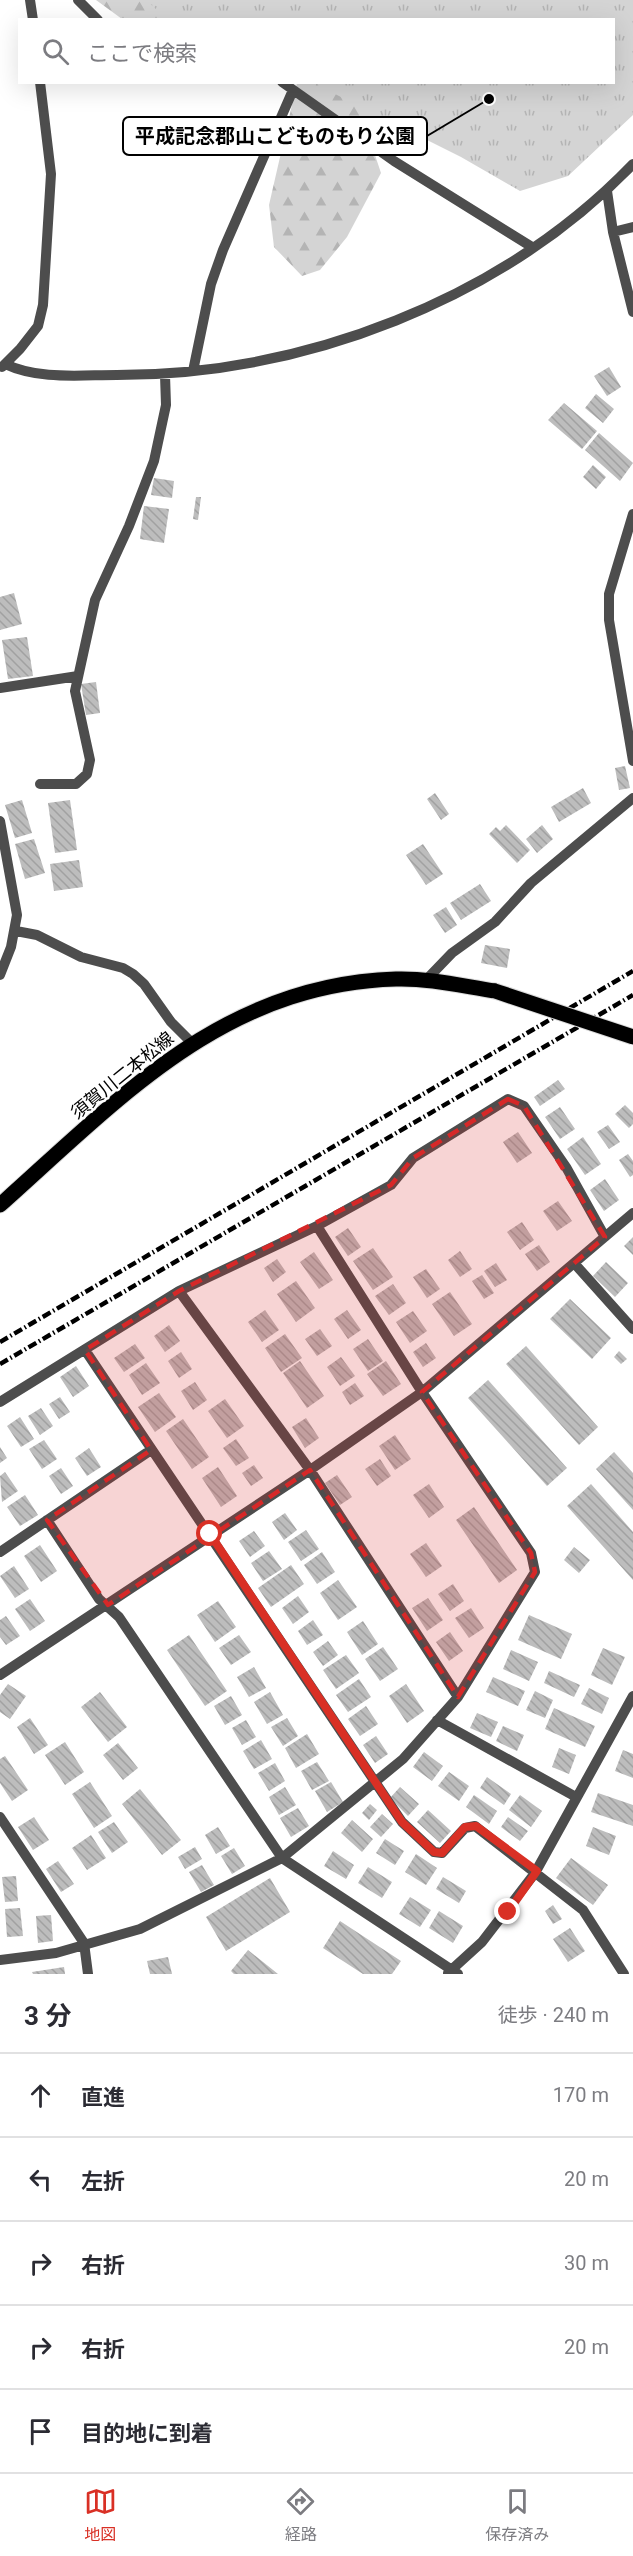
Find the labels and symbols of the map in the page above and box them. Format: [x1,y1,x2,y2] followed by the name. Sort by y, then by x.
[123,117,427,155] callout: 平成記念郡山こどものもり公園
[135,124,415,148] text: 平成記念郡山こどものもり公園
[66,1027,178,1123] street label: 須賀川二本松線
[196,1520,222,1546] route start
[494,1898,520,1924] route end

